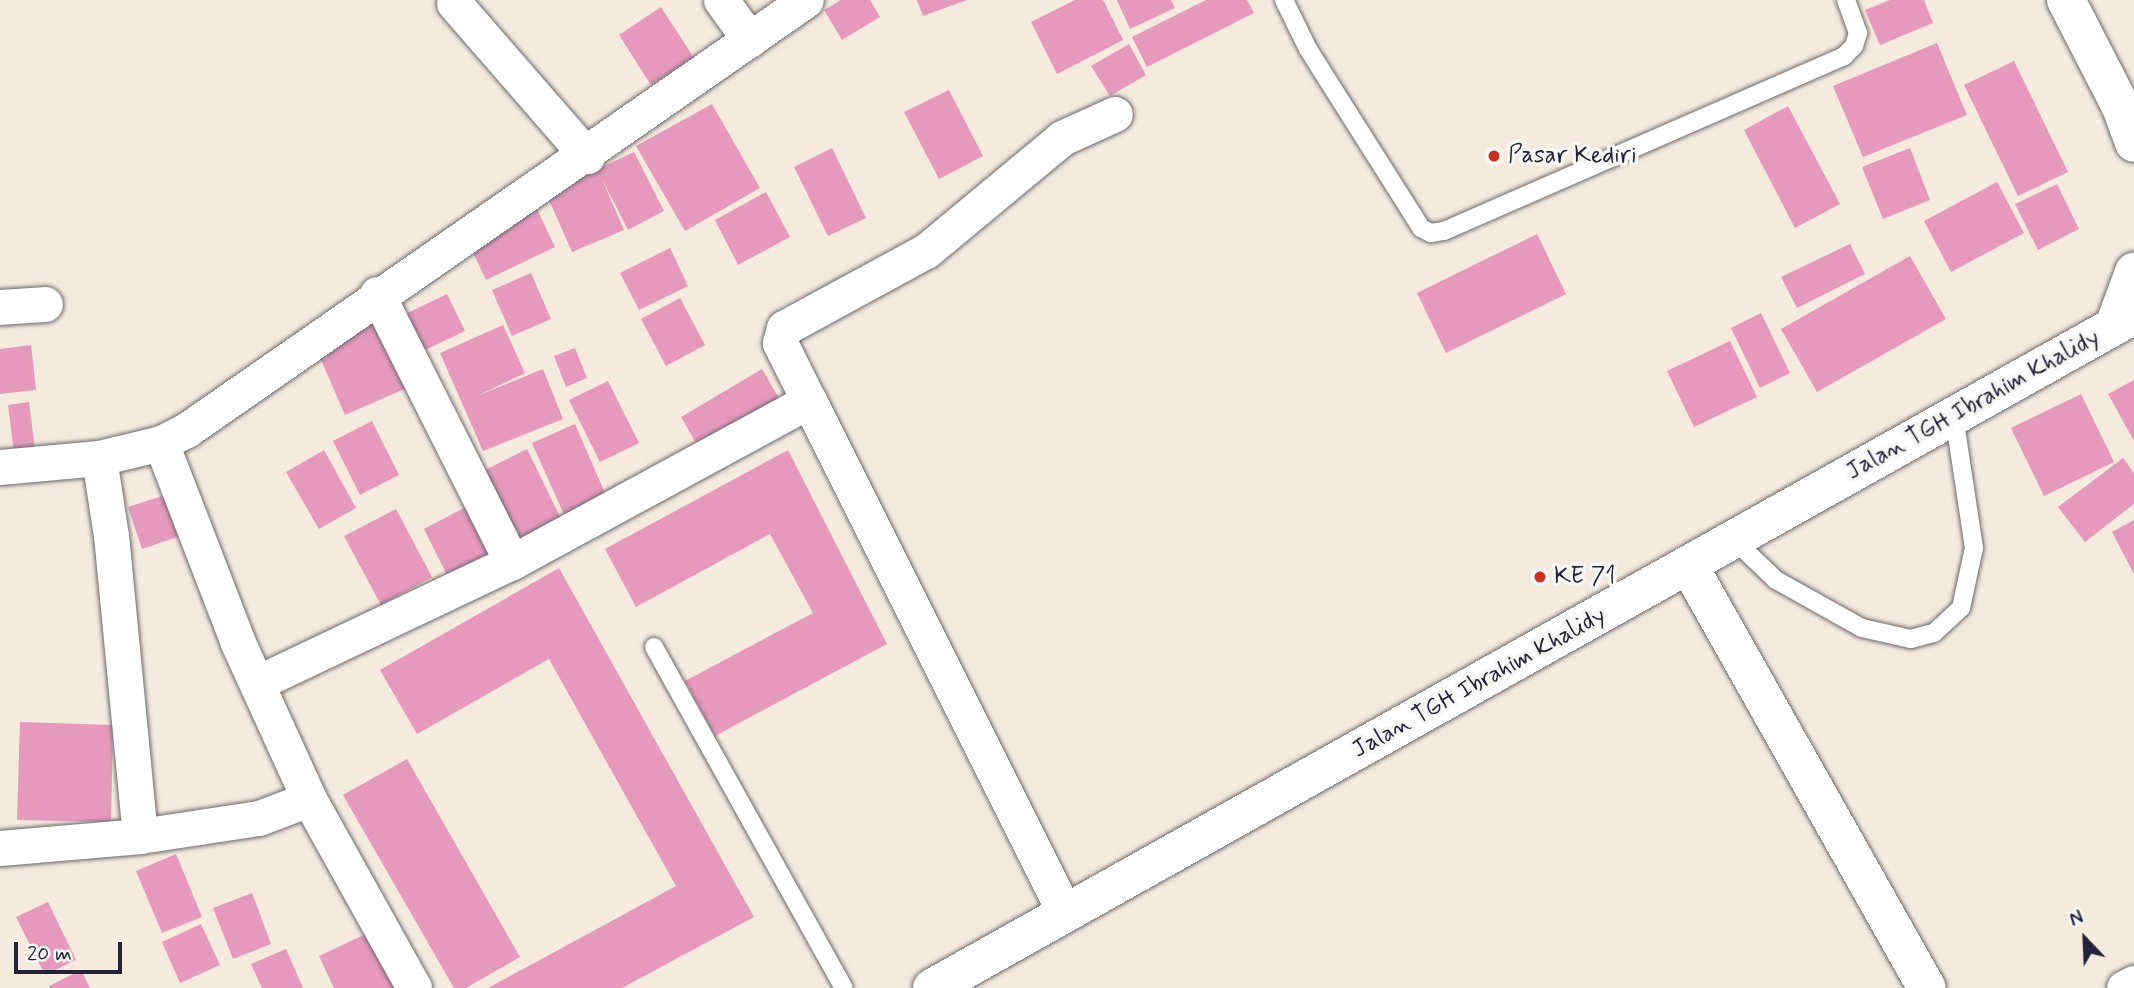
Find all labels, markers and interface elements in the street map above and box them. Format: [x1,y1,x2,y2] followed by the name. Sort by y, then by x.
[1508,142,1638,170] place label: Pasar Kediri
[1486,148,1502,164] marker: Pasar Kediri
[1840,323,2106,487] street label: Jalan TGH Ibrahim Khalidy
[1554,563,1616,591] place label: KE 71
[1532,569,1548,585] marker: KE 71
[1346,601,1612,765] street label: Jalan TGH Ibrahim Khalidy
[2050,904,2120,974] north arrow
[2066,905,2087,933] text: N
[18,928,126,972] scale bar
[27,940,72,968] text: 20 m

